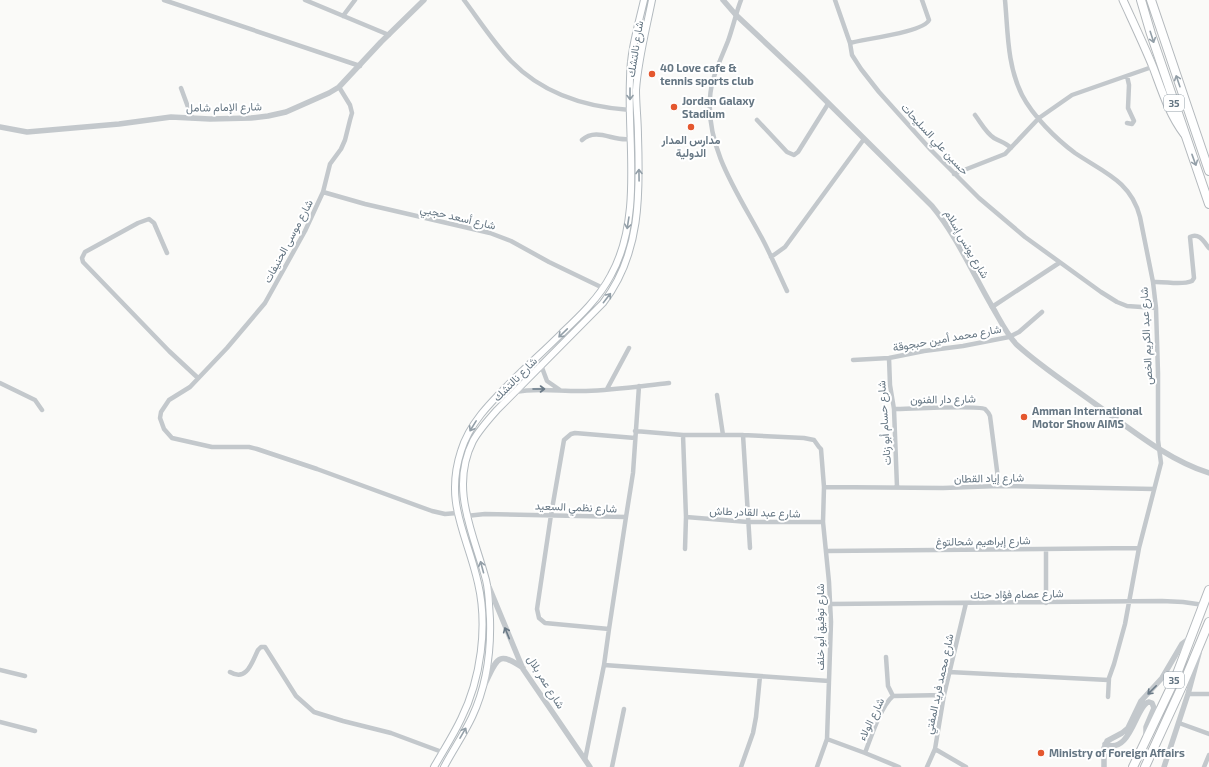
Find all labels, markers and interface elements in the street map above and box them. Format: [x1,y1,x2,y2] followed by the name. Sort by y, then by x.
[624,19,647,78] street label: شارع نالتشك
[1149,31,1156,44] one-way arrow
[660,61,754,87] place label: 40 Love cafe & tennis sports club
[647,69,657,79] marker: 40 Love cafe & tennis sports club
[1174,75,1182,87] one-way arrow
[626,87,633,100] one-way arrow
[682,94,756,120] place label: Jordan Galaxy Stadium
[1164,95,1184,111] road number: 35
[186,99,262,116] street label: شارع الإمام شامل
[896,100,972,180] street label: حسين علي السليحات
[669,102,679,112] marker: Jordan Galaxy Stadium
[686,122,696,132] marker: مدارس المدار الدولية
[661,133,720,160] place label: مدارس المدار الدولية
[1191,154,1198,167] one-way arrow
[635,169,643,182] one-way arrow
[260,197,317,286] street label: شارع موسى الحنيفات
[418,201,498,236] street label: شارع أسعد حجبي
[941,207,992,282] street label: شارع يونس إسلام
[624,217,632,230] one-way arrow
[1136,286,1157,385] street label: شارع عبد الكريم الخص
[602,293,611,304] one-way arrow
[892,321,1003,355] street label: شارع محمد أمين حبجوقة
[558,328,568,337] one-way arrow
[490,354,541,405] street label: شارع نالتشك
[874,380,895,466] street label: شارع حسام أبو زنات
[532,385,545,393] one-way arrow
[910,391,976,408] street label: شارع دار الفنون
[1032,404,1143,430] place label: Amman International Motor Show AIMS
[1019,412,1029,422] marker: Amman International Motor Show AIMS
[469,420,477,431] one-way arrow
[954,470,1025,487] street label: شارع إياد القطان
[535,499,618,518] street label: شارع نظمي السعيد
[709,503,801,522] street label: شارع عبد القادر طاش
[935,533,1031,550] street label: شارع إبراهيم شحالتوغ
[478,560,485,573] one-way arrow
[813,583,828,671] street label: شارع توفيق أبو خلف
[970,586,1064,603] street label: شارع عصام فؤاد حتك
[503,627,511,639] one-way arrow
[922,632,959,736] street label: شارع محمد فريد المفتي
[523,653,568,712] street label: شارع عمر بلال
[1164,672,1184,688] road number: 35
[1147,685,1157,695] one-way arrow
[855,695,888,743] street label: شارع الولاء
[460,727,468,739] one-way arrow
[1049,746,1185,760] place label: Ministry of Foreign Affairs
[1036,748,1046,758] marker: Ministry of Foreign Affairs

